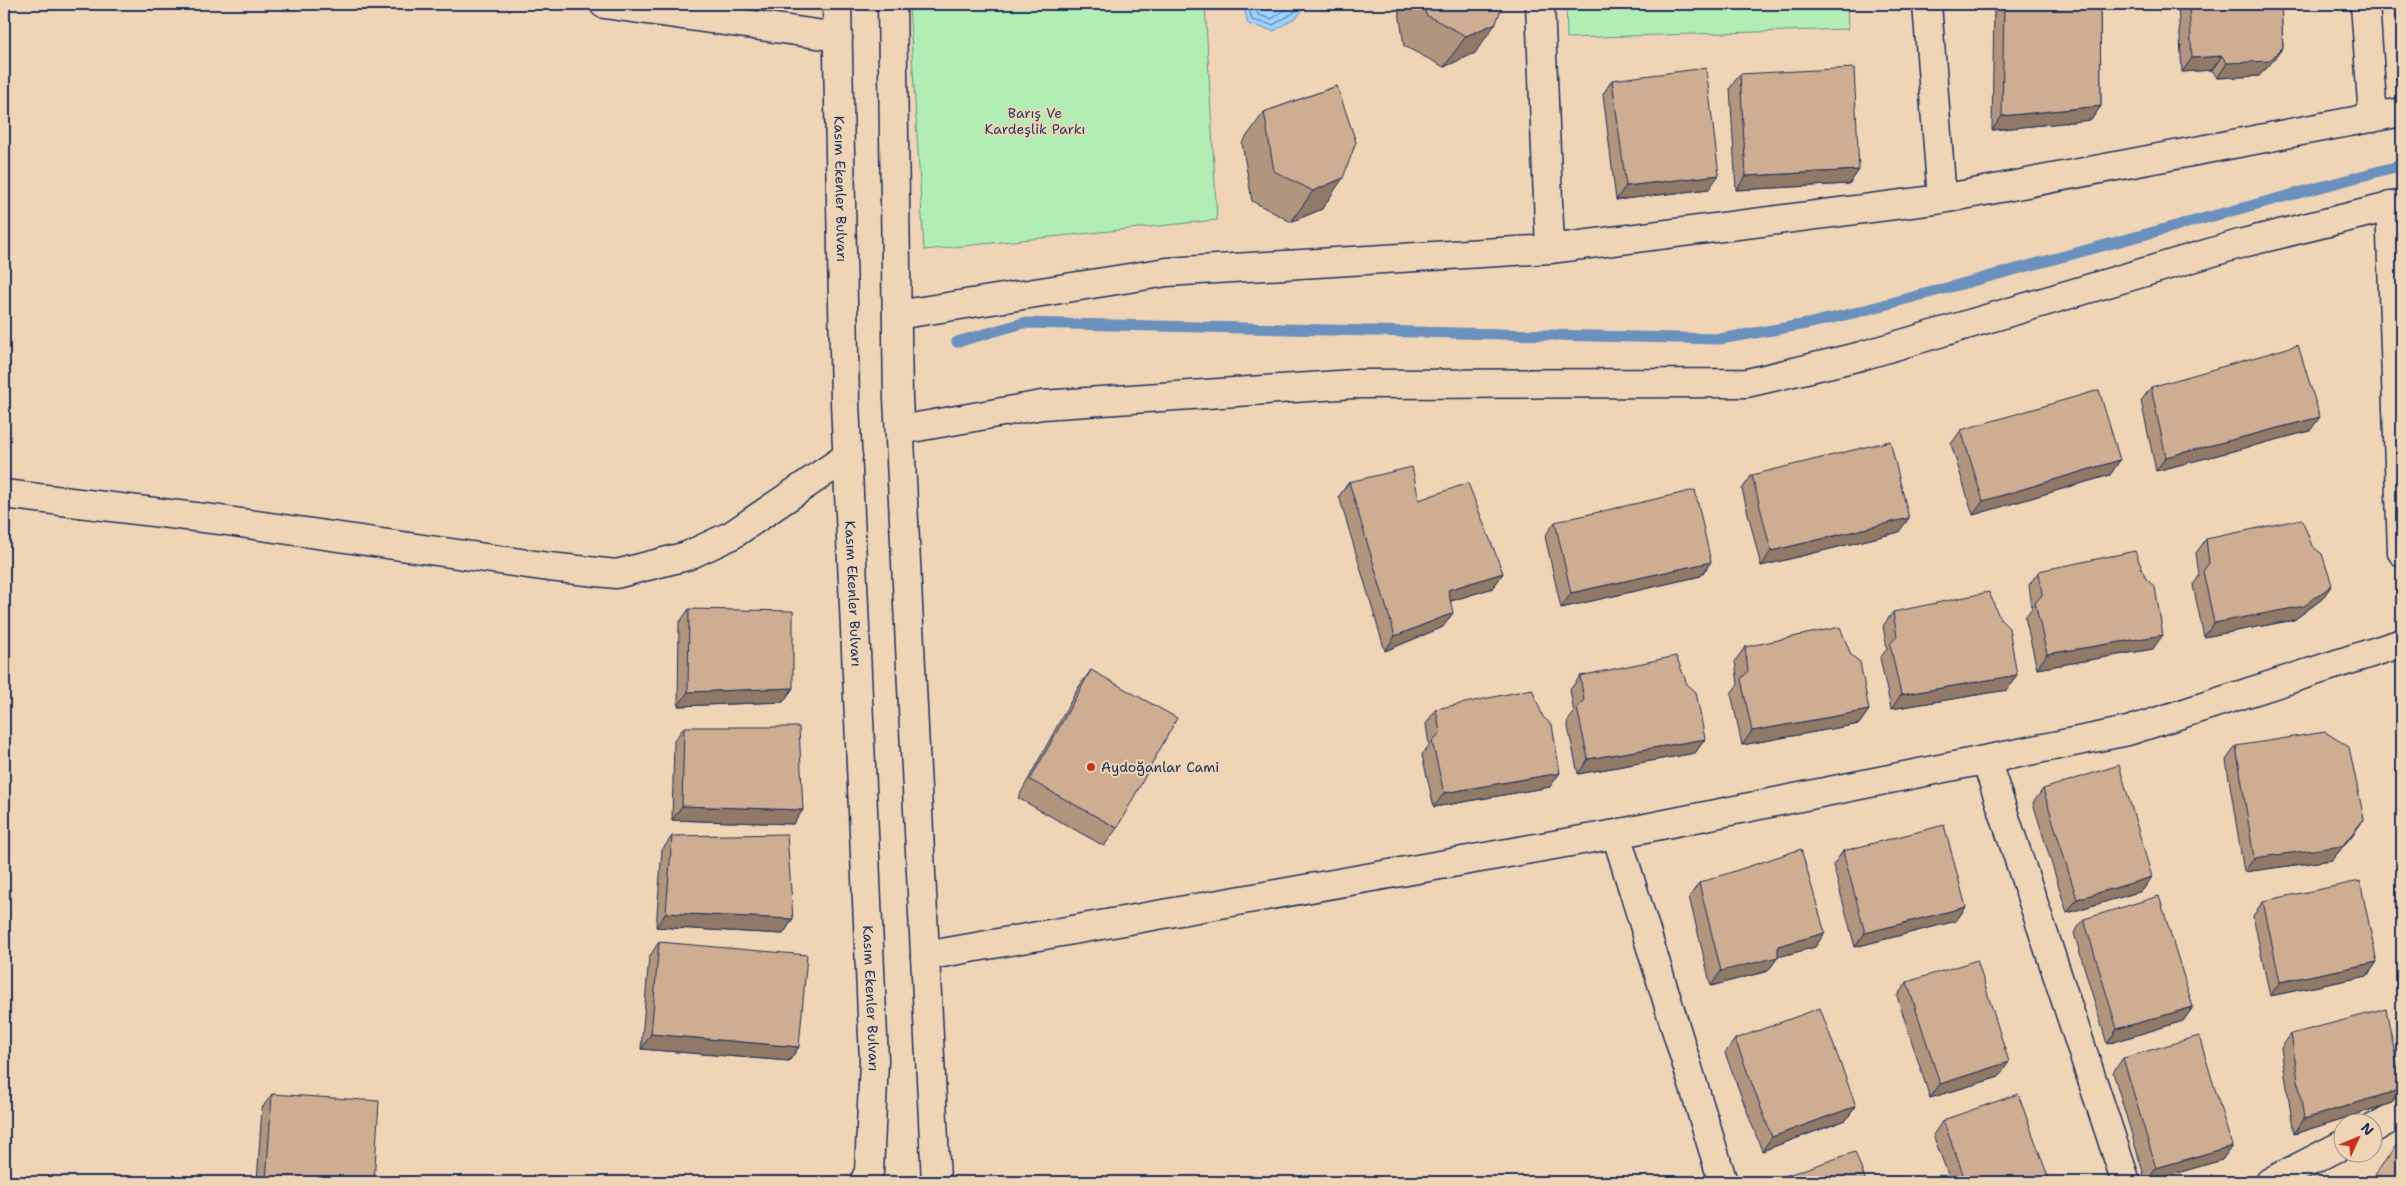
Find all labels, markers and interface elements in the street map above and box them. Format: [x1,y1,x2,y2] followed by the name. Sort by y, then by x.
[985,104,1085,138] park label: Barış Ve Kardeşlik Parkı
[830,116,851,262] street label: Kasım Ekenler Bulvarı
[841,520,866,667] street label: Kasım Ekenler Bulvarı
[1101,758,1219,776] place label: Aydoğanlar Cami
[1085,761,1097,773] marker: Aydoğanlar Cami
[859,925,883,1072] street label: Kasım Ekenler Bulvarı
[2334,1114,2384,1164] north arrow
[2357,1119,2378,1139] text: N

